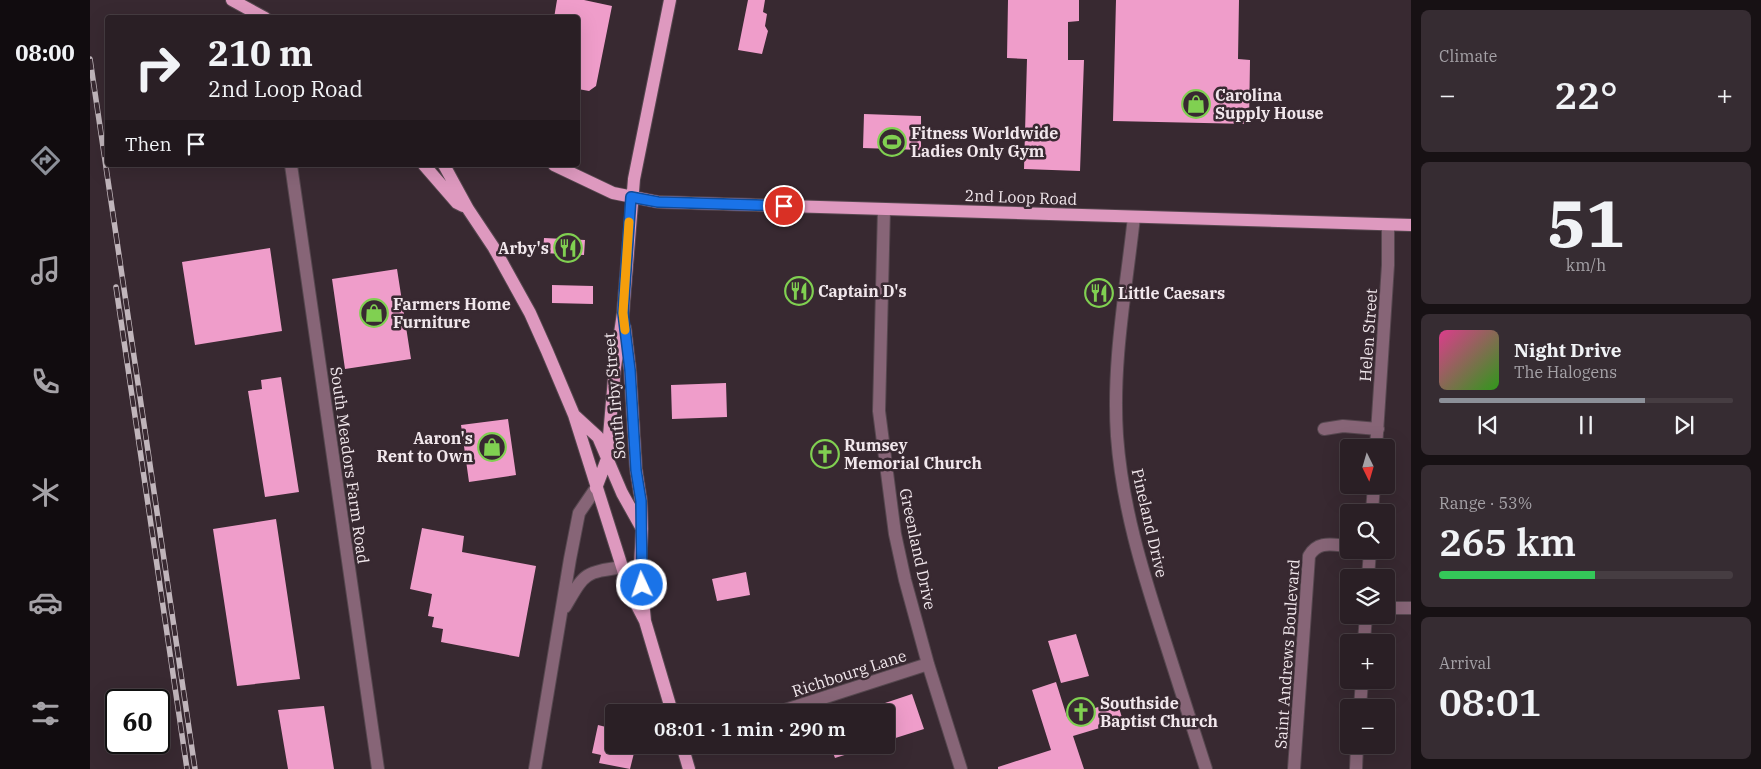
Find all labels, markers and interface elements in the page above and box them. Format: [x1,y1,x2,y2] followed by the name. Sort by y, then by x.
[208,30,313,76] text: 210 m
[125,35,190,100] icon: right
[15,38,75,67] text: 08:00
[1439,46,1497,66] text: Climate
[1554,70,1618,119] text: 22°
[208,74,363,103] text: 2nd Loop Road
[1439,76,1456,113] text: −
[1716,76,1733,113] text: +
[1215,85,1324,123] place label: Carolina Supply House
[1181,89,1211,119] shop icon: Carolina Supply House
[911,123,1058,161] place label: Fitness Worldwide Ladies Only Gym
[877,127,907,157] sports icon: Fitness Worldwide Ladies Only Gym
[182,130,210,158] icon: arrive
[125,132,172,156] text: Then
[28,143,63,178] icon: directions
[1547,180,1625,265] text: 51
[763,185,805,227] pin
[964,185,1078,209] street label: 2nd Loop Road
[770,192,798,220] icon: arrive
[553,233,583,263] restaurant icon: Arby's
[498,238,549,258] place label: Arby's
[28,253,63,288] icon: music
[1566,255,1606,275] text: km/h
[784,276,814,306] restaurant icon: Captain D's
[1084,278,1114,308] restaurant icon: Little Caesars
[818,281,907,301] place label: Captain D's
[1118,283,1225,303] place label: Little Caesars
[1355,287,1381,382] street label: Helen Street
[393,294,511,332] place label: Farmers Home Furniture
[359,298,389,328] shop icon: Farmers Home Furniture
[598,332,629,460] street label: South Irby Street
[1514,338,1622,362] text: Night Drive
[1514,362,1617,382] text: The Halogens
[28,364,63,399] icon: phone
[326,365,374,565] street label: South Meadors Farm Road
[1474,411,1502,439] icon: previous
[1572,411,1600,439] icon: pause
[1670,411,1698,439] icon: next
[377,428,473,466] place label: Aaron's Rent to Own
[477,432,507,462] shop icon: Aaron's Rent to Own
[844,435,982,473] place label: Rumsey Memorial Church
[810,439,840,469] church icon: Rumsey Memorial Church
[1340,439,1395,494] north arrow
[1340,439,1395,754] map controls
[1128,466,1172,580] street label: Pineland Drive
[28,475,63,510] icon: climate
[895,486,941,612] street label: Greenland Drive
[1439,493,1532,513] text: Range · 53%
[1340,504,1395,559] button: search
[1439,517,1576,566] text: 265 km
[615,558,667,610] position arrow
[1270,558,1304,750] street label: Saint Andrews Boulevard
[1340,569,1395,624] button: layers
[28,585,63,620] icon: car
[1340,634,1395,689] button: +
[789,645,909,701] street label: Richbourg Lane
[1439,653,1491,673] text: Arrival
[1439,677,1542,726] text: 08:01
[105,689,170,754] speed limit sign: 60
[1100,693,1218,731] place label: Southside Baptist Church
[28,696,63,731] icon: filters
[1066,697,1096,727] church icon: Southside Baptist Church
[1340,699,1395,754] button: −
[654,717,846,741] text: 08:01 · 1 min · 290 m

